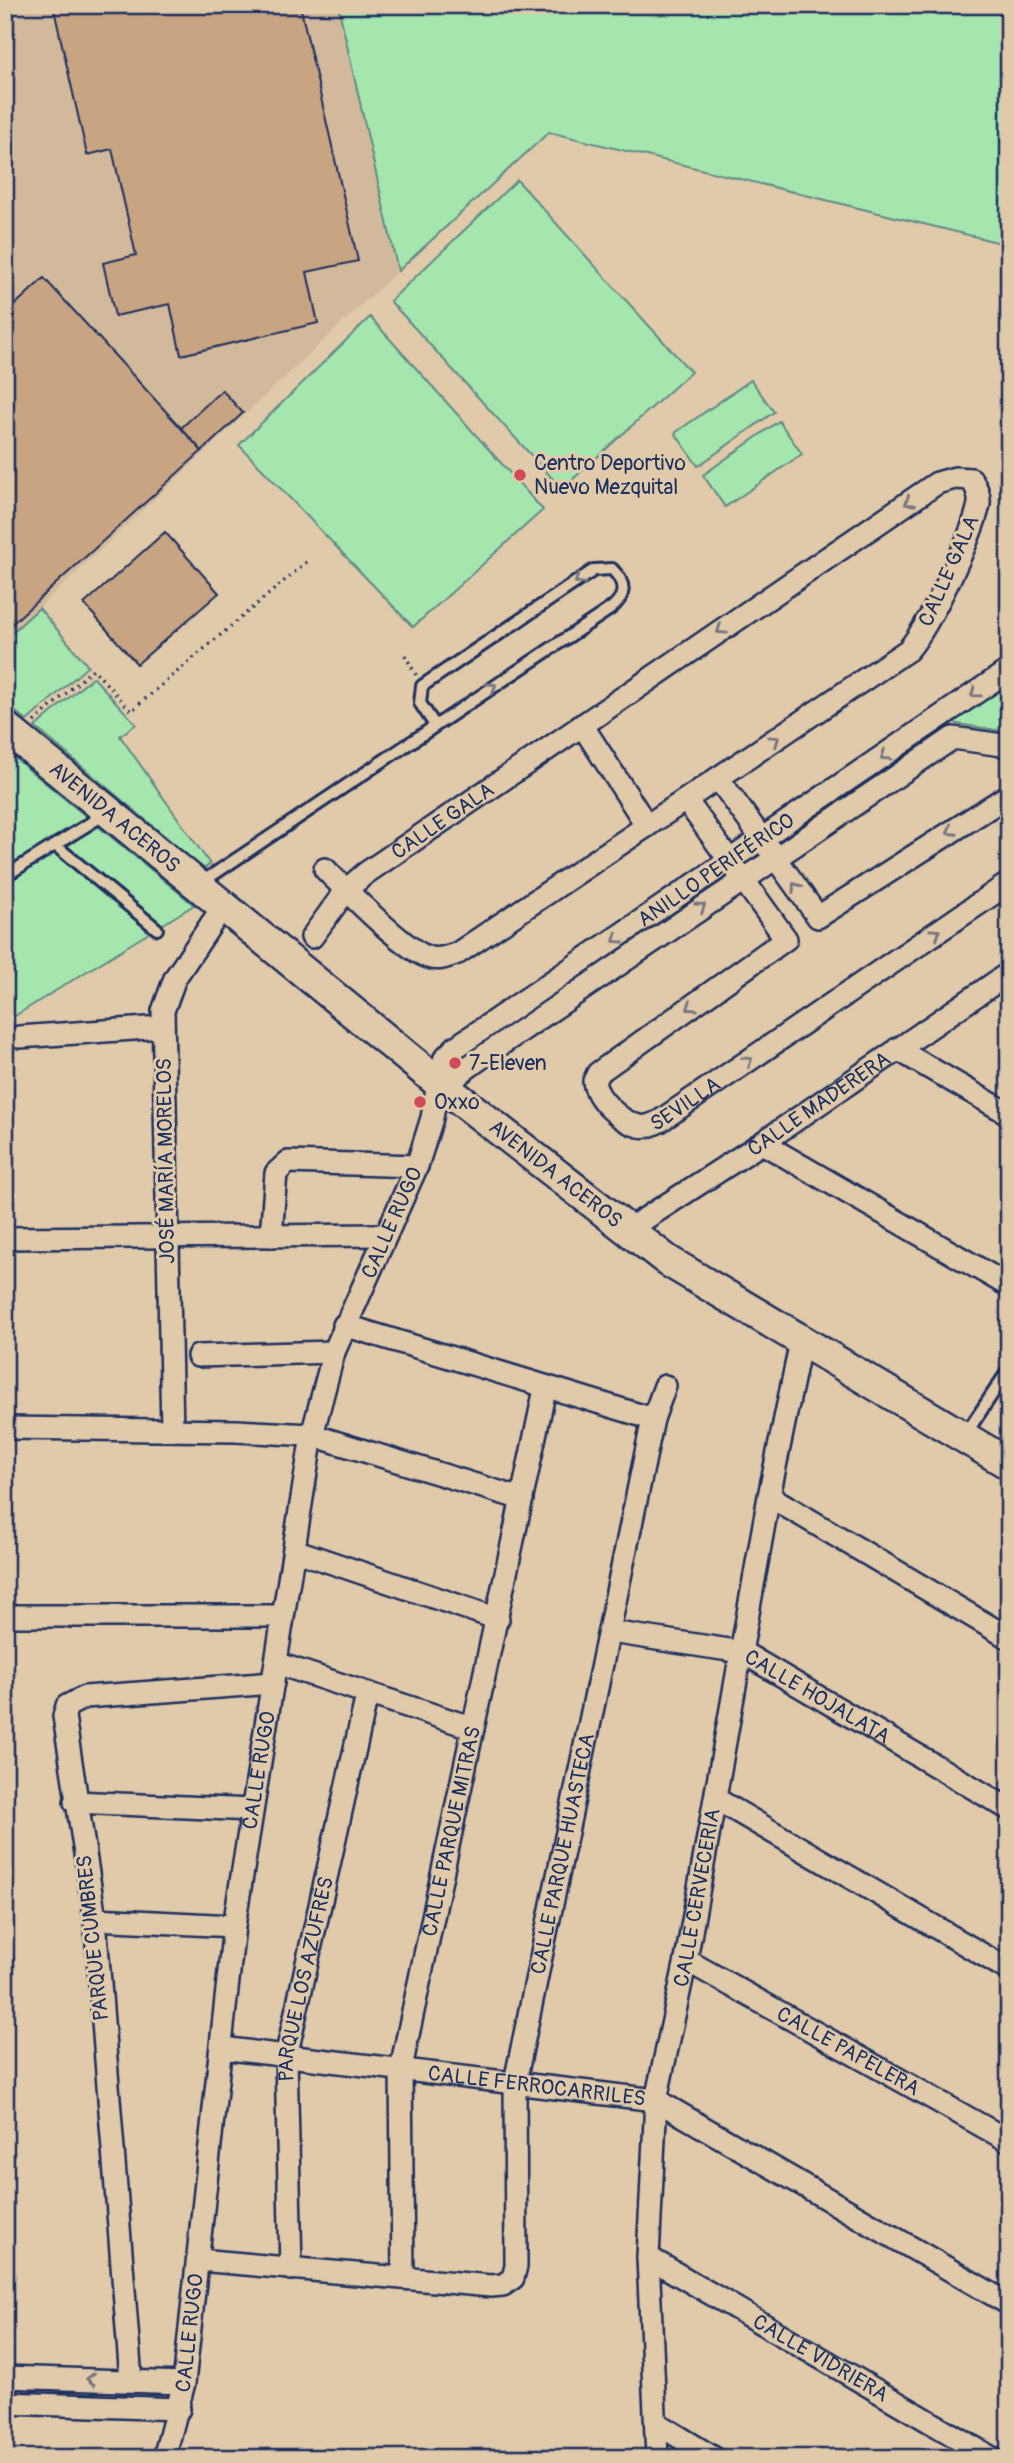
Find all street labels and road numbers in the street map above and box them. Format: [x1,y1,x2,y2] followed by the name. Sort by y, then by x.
[913,511,985,631] street label: CALLE GALA
[44,755,186,879] street label: AVENIDA ACEROS
[386,776,499,865] street label: CALLE GALA
[632,807,799,933] street label: ANILLO PERIFÉRICO
[742,1045,896,1162] street label: CALLE MADERERA
[151,1058,181,1264] street label: JOSÉ MARÍA MORELOS
[646,1070,725,1137] street label: SEVILLA
[483,1113,628,1234] street label: AVENIDA ACEROS
[355,1163,428,1283] street label: CALLE RUGO
[740,1643,895,1750] street label: CALLE HOJALATA
[236,1709,281,1831] street label: CALLE RUGO
[416,1724,487,1939] street label: CALLE PARQUE MITRAS
[524,1731,601,1977] street label: CALLE PARQUE HUASTECA
[667,1806,726,1989] street label: CALLE CERVECERÍA
[71,1854,115,2022] street label: PARQUE CUMBRES
[272,1874,339,2082] street label: PARQUE LOS AZUFRES
[772,2000,925,2102] street label: CALLE PAPELERA
[426,2059,647,2112] street label: CALLE FERROCARRILES
[169,2272,209,2395] street label: CALLE RUGO
[748,2308,893,2408] street label: CALLE VIDRIERA

